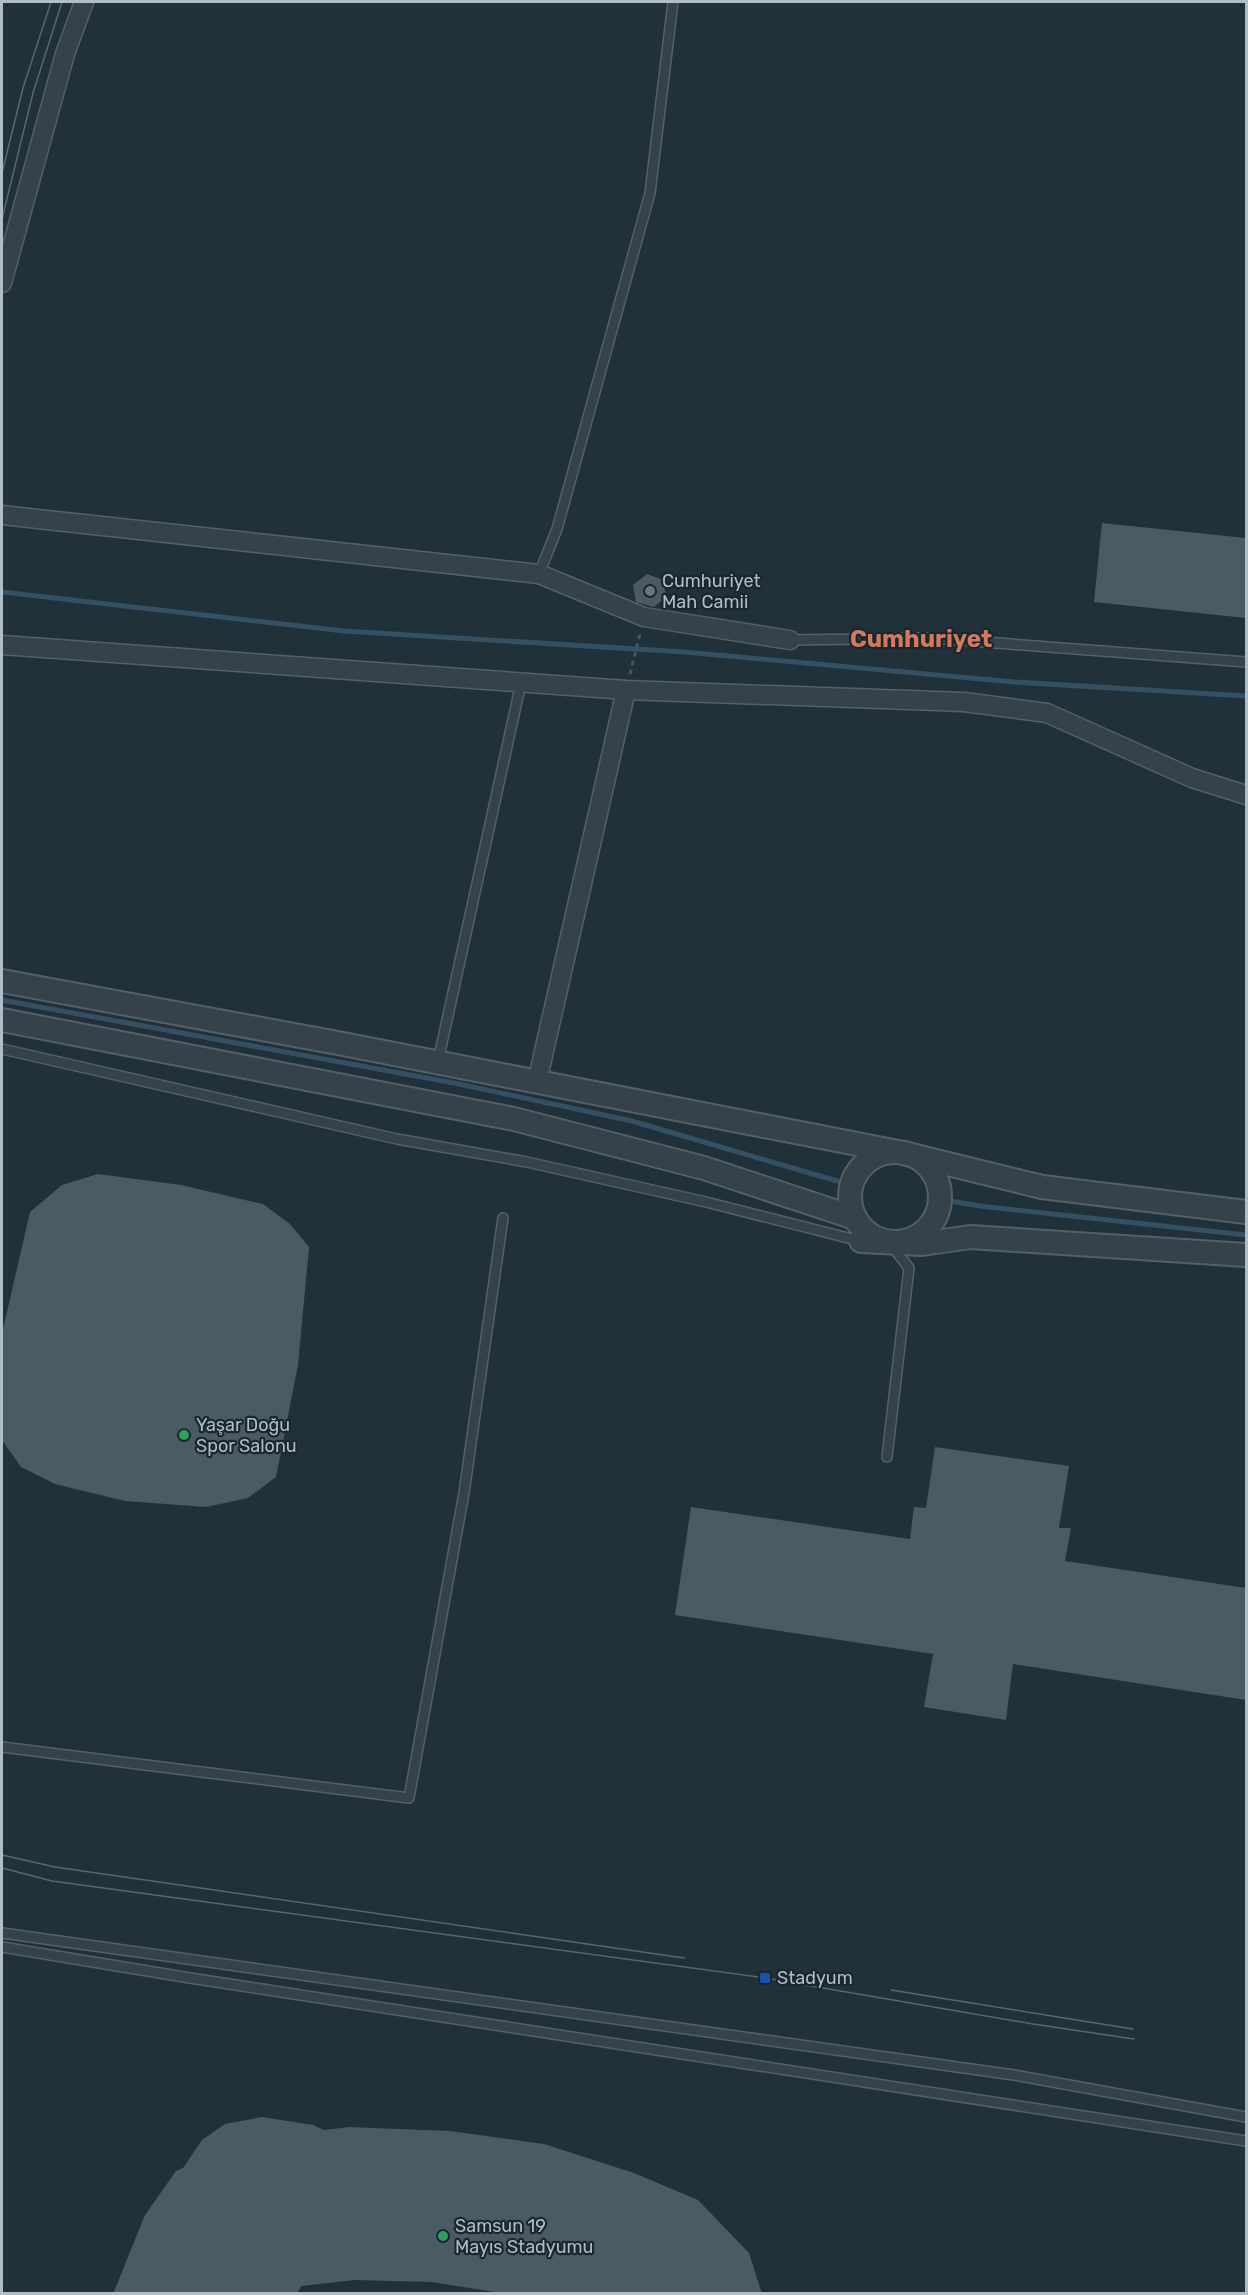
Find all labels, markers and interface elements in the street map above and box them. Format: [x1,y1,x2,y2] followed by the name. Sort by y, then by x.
[662,570,761,613] place label: Cumhuriyet Mah Camii
[643,584,657,598] marker: Cumhuriyet Mah Camii
[850,625,992,653] district label: Cumhuriyet
[196,1414,297,1457] place label: Yaşar Doğu Spor Salonu
[177,1428,191,1442] marker: Yaşar Doğu Spor Salonu
[777,1967,853,1989] place label: Stadyum
[758,1971,772,1985] marker: Stadyum
[455,2215,593,2258] place label: Samsun 19 Mayıs Stadyumu
[436,2229,450,2243] marker: Samsun 19 Mayıs Stadyumu

